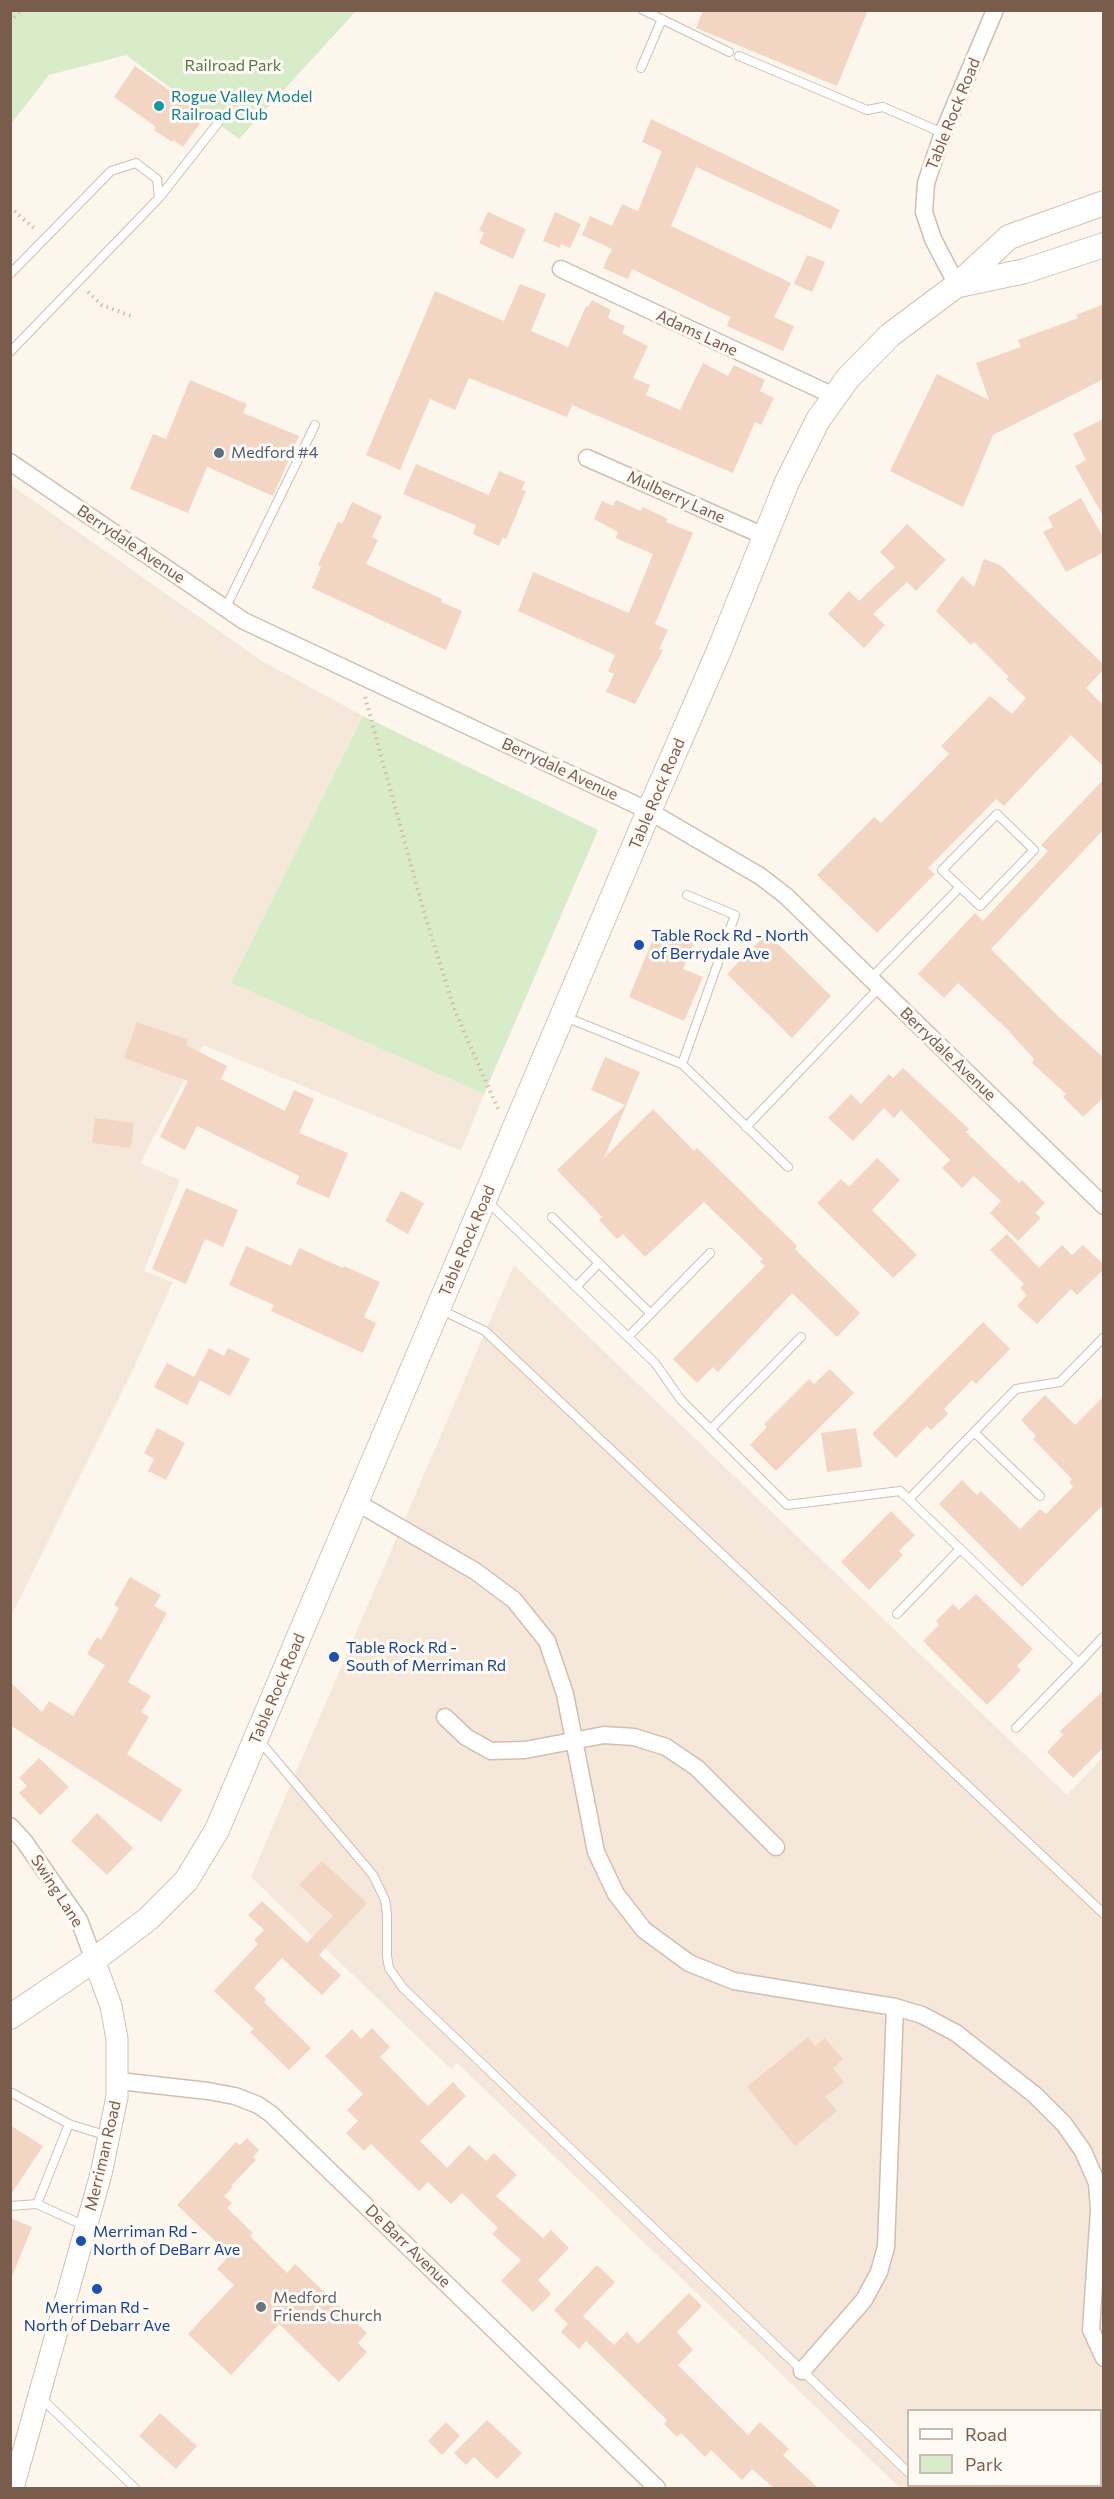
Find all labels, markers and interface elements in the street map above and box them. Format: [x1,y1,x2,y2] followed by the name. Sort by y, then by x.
[922,55,984,173] street label: Table Rock Road
[184,56,282,76] park label: Railroad Park
[171,87,313,125] place label: Rogue Valley Model Railroad Club
[152,99,166,113] marker: Rogue Valley Model Railroad Club
[653,306,741,360] street label: Adams Lane
[231,443,318,463] place label: Medford #4
[212,446,226,460] marker: Medford #4
[624,467,728,527] street label: Mulberry Lane
[73,501,189,587] street label: Berrydale Avenue
[499,734,621,804] street label: Berrydale Avenue
[625,735,689,853] street label: Table Rock Road
[651,926,809,964] place label: Table Rock Rd - North of Berrydale Ave
[632,938,646,952] marker: Table Rock Rd - North of Berrydale Ave
[896,1003,1000,1105] street label: Berrydale Avenue
[435,1182,499,1300] street label: Table Rock Road
[245,1630,309,1748] street label: Table Rock Road
[346,1638,506,1676] place label: Table Rock Rd - South of Merriman Rd
[327,1650,341,1664] marker: Table Rock Rd - South of Merriman Rd
[27,1851,87,1931] street label: Swing Lane
[81,2099,125,2213] street label: Merriman Road
[361,2200,455,2292] street label: De Barr Avenue
[93,2222,240,2260] place label: Merriman Rd - North of DeBarr Ave
[74,2234,88,2248] marker: Merriman Rd - North of DeBarr Ave
[90,2282,104,2296] marker: Merriman Rd - North of Debarr Ave
[273,2288,382,2326] place label: Medford Friends Church
[24,2298,170,2336] place label: Merriman Rd - North of Debarr Ave
[254,2300,268,2314] marker: Medford Friends Church
[907,2409,1102,2487] legend
[965,2423,1007,2445] text: Road
[965,2453,1003,2475] text: Park

